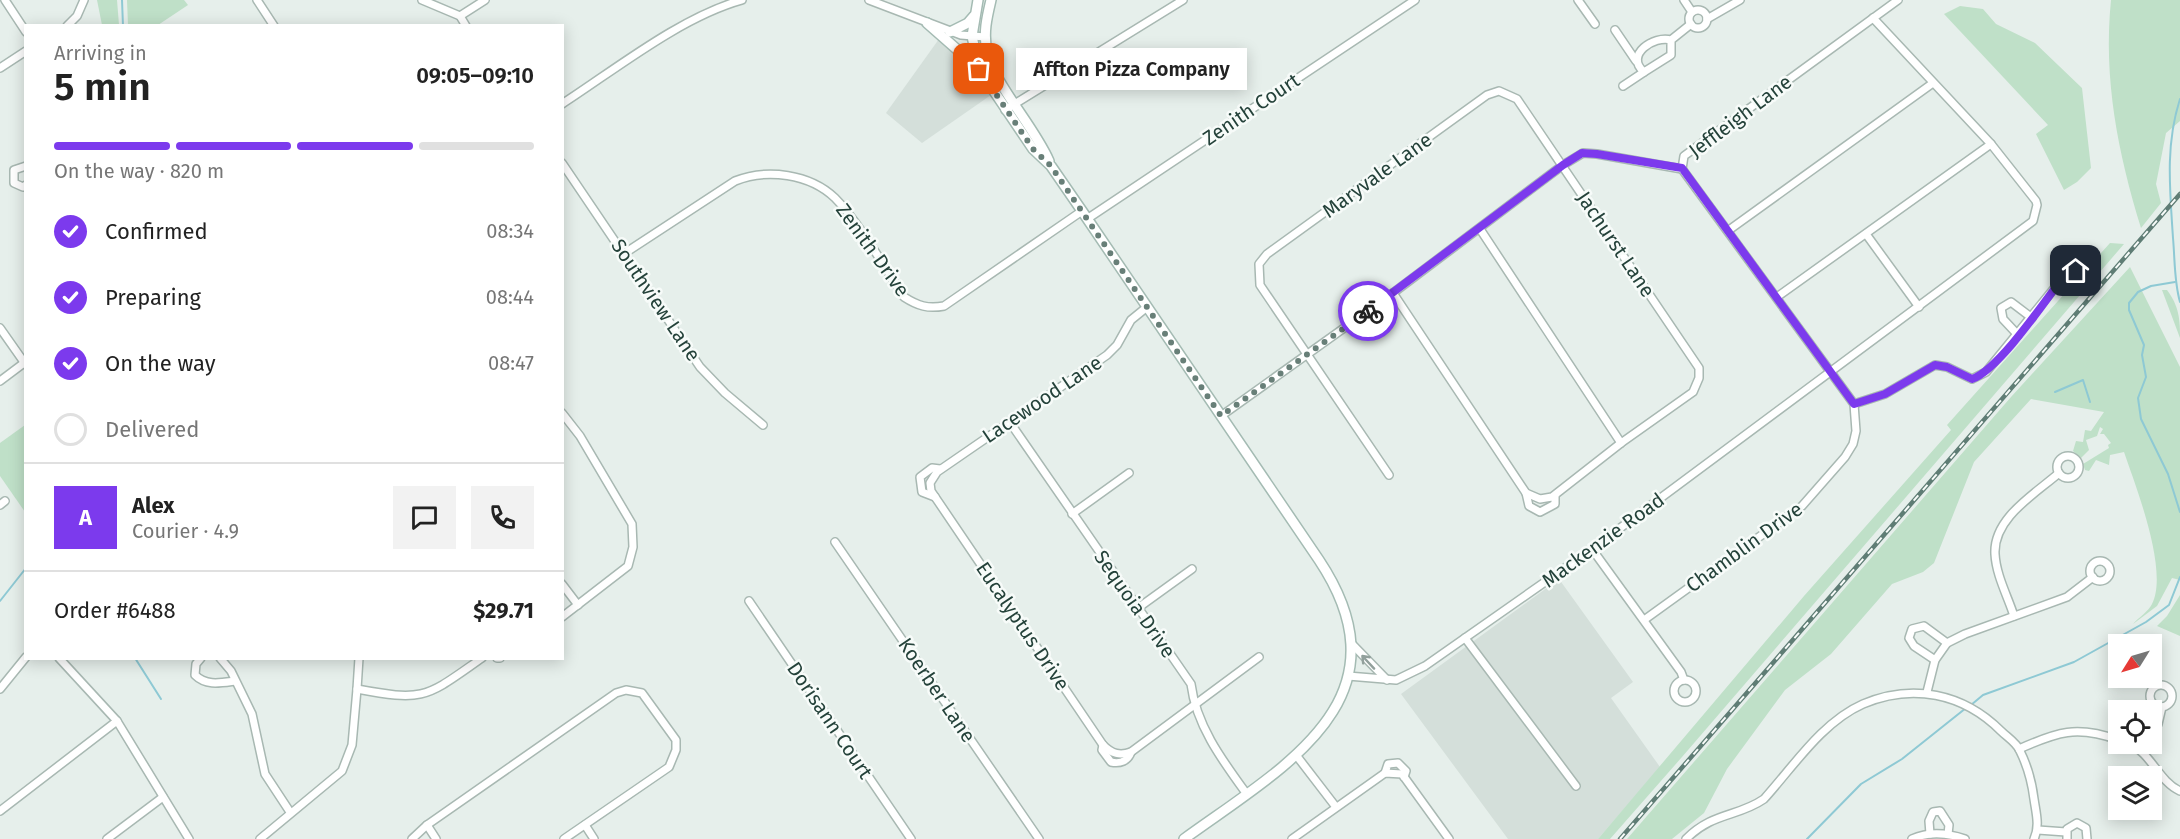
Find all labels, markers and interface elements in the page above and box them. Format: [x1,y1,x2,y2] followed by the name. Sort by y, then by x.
[54,41,147,65] text: Arriving in
[953,43,1004,94] pin
[1015,48,1246,90] callout: Affton Pizza Company
[962,52,995,85] icon: bag
[1033,57,1230,81] text: Affton Pizza Company
[416,62,534,89] text: 09:05–09:10
[54,64,151,110] text: 5 min
[1198,67,1305,150] street label: Zenith Court
[1684,70,1796,162] street label: Jeffleigh Lane
[1318,127,1436,223] street label: Maryvale Lane
[54,159,224,183] text: On the way · 820 m
[1572,187,1660,301] street label: Jachurst Lane
[831,199,915,301] street label: Zenith Drive
[54,215,87,248] icon: check
[105,218,208,245] text: Confirmed
[486,219,534,243] text: 08:34
[606,234,706,366] street label: Southview Lane
[2050,245,2101,296] pin
[2059,254,2092,287] icon: home
[54,281,87,314] icon: check
[1338,281,1398,341] courier
[105,284,201,311] text: Preparing
[486,285,534,309] text: 08:44
[1352,295,1385,328] icon: bike
[54,347,87,380] icon: check
[105,350,216,377] text: On the way
[978,350,1106,448] street label: Lacewood Lane
[488,351,534,375] text: 08:47
[105,416,200,443] text: Delivered
[393,486,456,549] button: chat
[471,486,534,549] button: phone
[1537,488,1669,592] street label: Mackenzie Road
[132,492,175,519] text: Alex
[1681,497,1807,597] street label: Chamblin Drive
[79,504,92,531] text: A
[132,519,239,543] text: Courier · 4.9
[1089,546,1181,662] street label: Sequoia Drive
[971,557,1075,695] street label: Eucalyptus Drive
[54,597,176,624] text: Order #6488
[473,597,534,624] text: $29.71
[893,633,981,747] street label: Koerber Lane
[2108,634,2162,688] north arrow
[2108,634,2162,820] map controls
[1361,655,1375,670] one-way arrow
[782,657,878,784] street label: Dorisann Court
[2108,700,2162,754] button: locate
[2108,766,2162,820] button: layers

